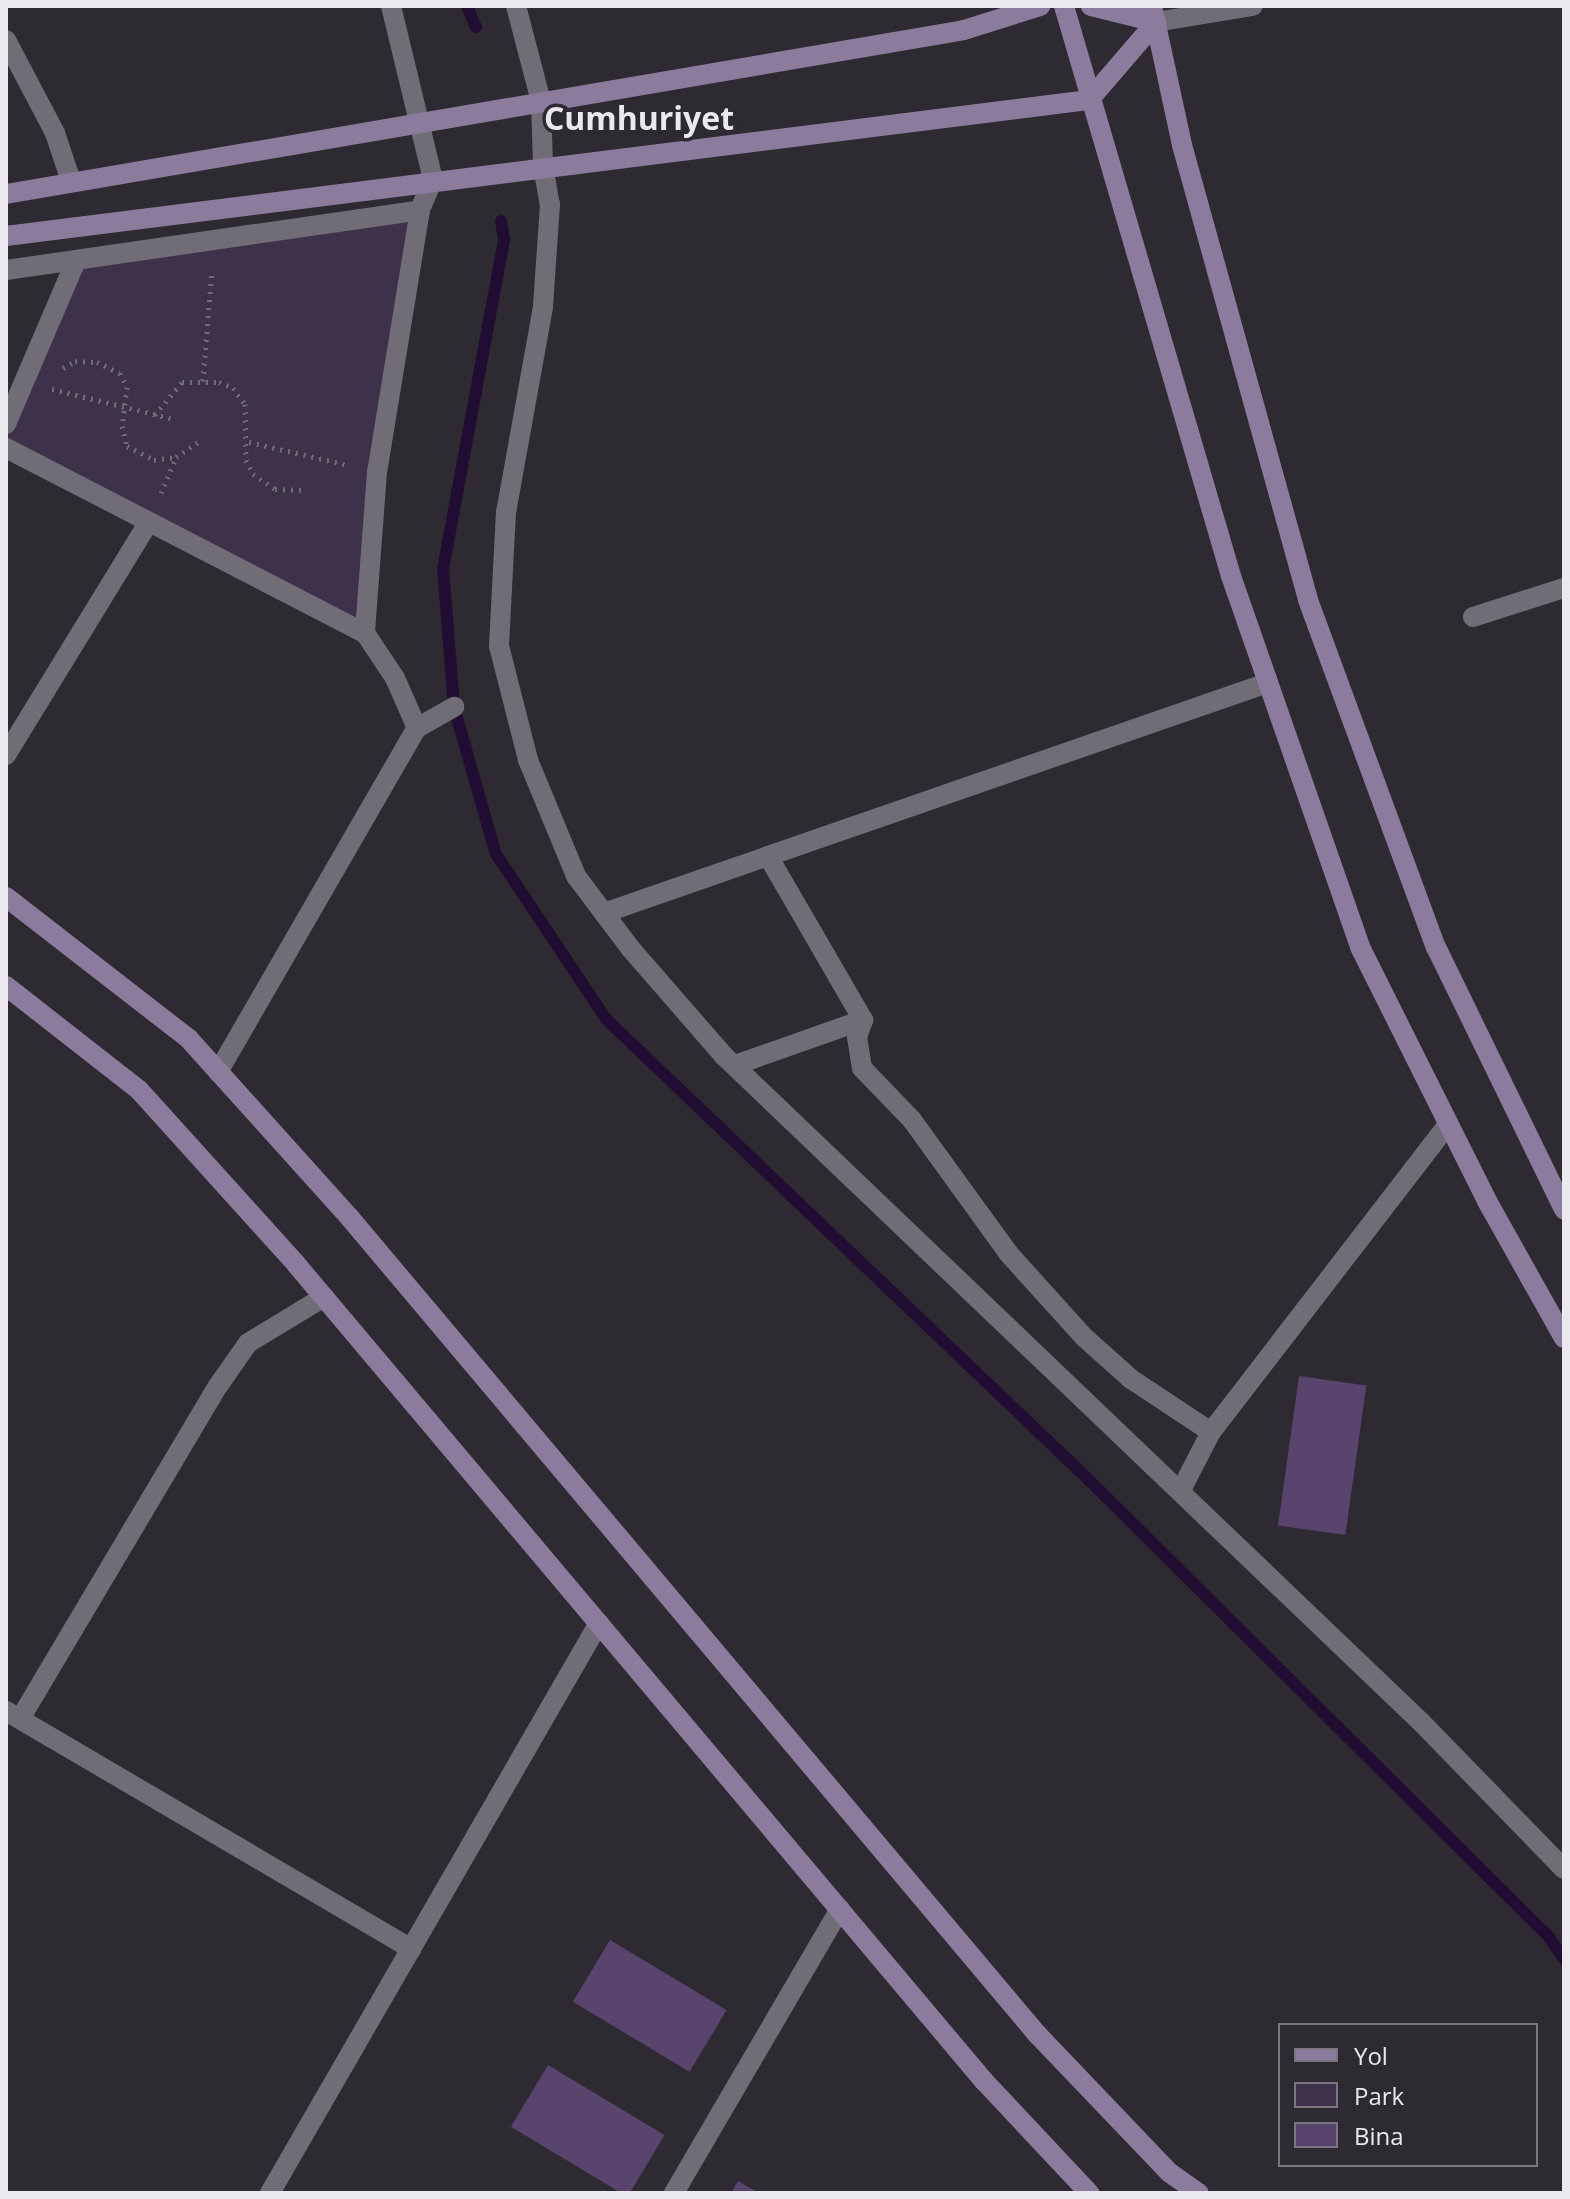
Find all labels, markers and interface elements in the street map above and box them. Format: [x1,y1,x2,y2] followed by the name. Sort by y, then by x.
[544,99,734,137] district label: Cumhuriyet
[1278,2023,1538,2167] legend
[1354,2039,1388,2072] text: Yol
[1354,2079,1404,2112] text: Park
[1354,2119,1404,2152] text: Bina

